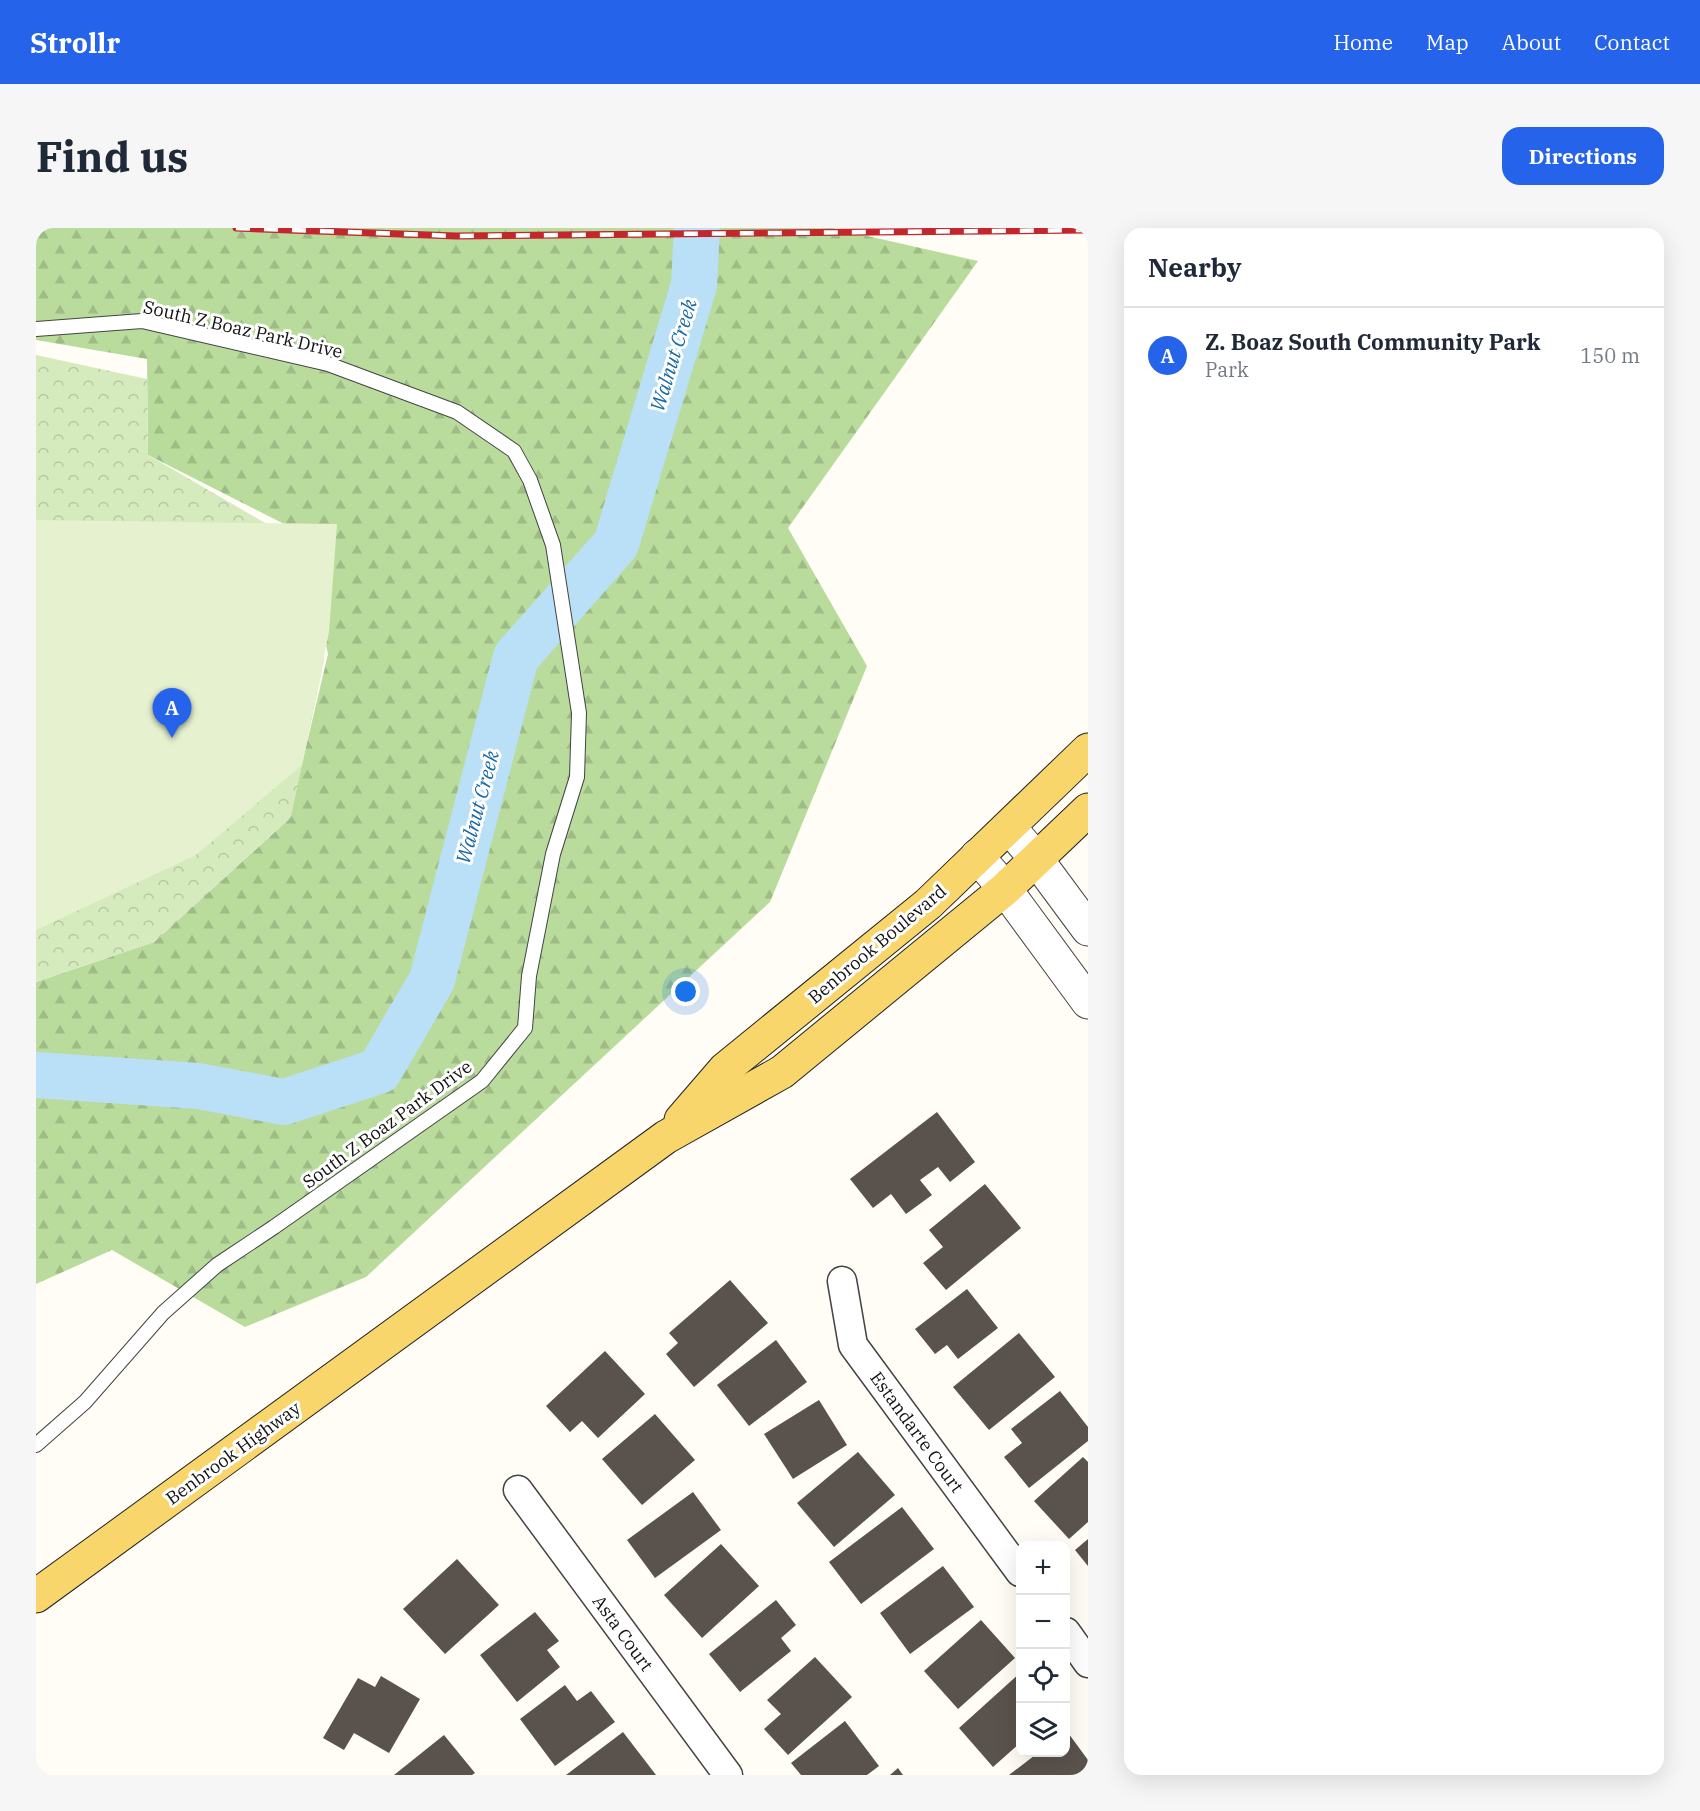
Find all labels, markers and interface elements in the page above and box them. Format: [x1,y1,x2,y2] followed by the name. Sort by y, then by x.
[30,24,120,61] text: Strollr
[1333,28,1393,56] text: Home
[1426,28,1469,56] text: Map
[1502,28,1561,56] text: About
[1594,28,1670,56] text: Contact
[1502,127,1664,185] button: Directions
[36,129,188,184] text: Find us
[1148,250,1242,284] text: Nearby
[141,295,345,363] street label: South Z Boaz Park Drive
[643,295,703,415] water label: Walnut Creek
[1205,327,1541,356] text: Z. Boaz South Community Park
[1161,342,1174,369] text: A
[1580,342,1640,369] text: 150 m
[1205,356,1249,383] text: Park
[152,688,192,738] pin: A
[449,747,505,867] water label: Walnut Creek
[803,879,951,1009] street label: Benbrook Boulevard
[671,977,700,1006] your location
[298,1055,476,1193] street label: South Z Boaz Park Drive
[865,1367,969,1497] street label: Estandarte Court
[161,1396,305,1510] street label: Benbrook Highway
[1016,1541,1070,1757] map controls
[1016,1541,1070,1595] button: +
[588,1590,658,1676] street label: Asta Court
[1016,1595,1070,1649] button: −
[1016,1649,1070,1703] button: locate
[1016,1703,1070,1757] button: layers

